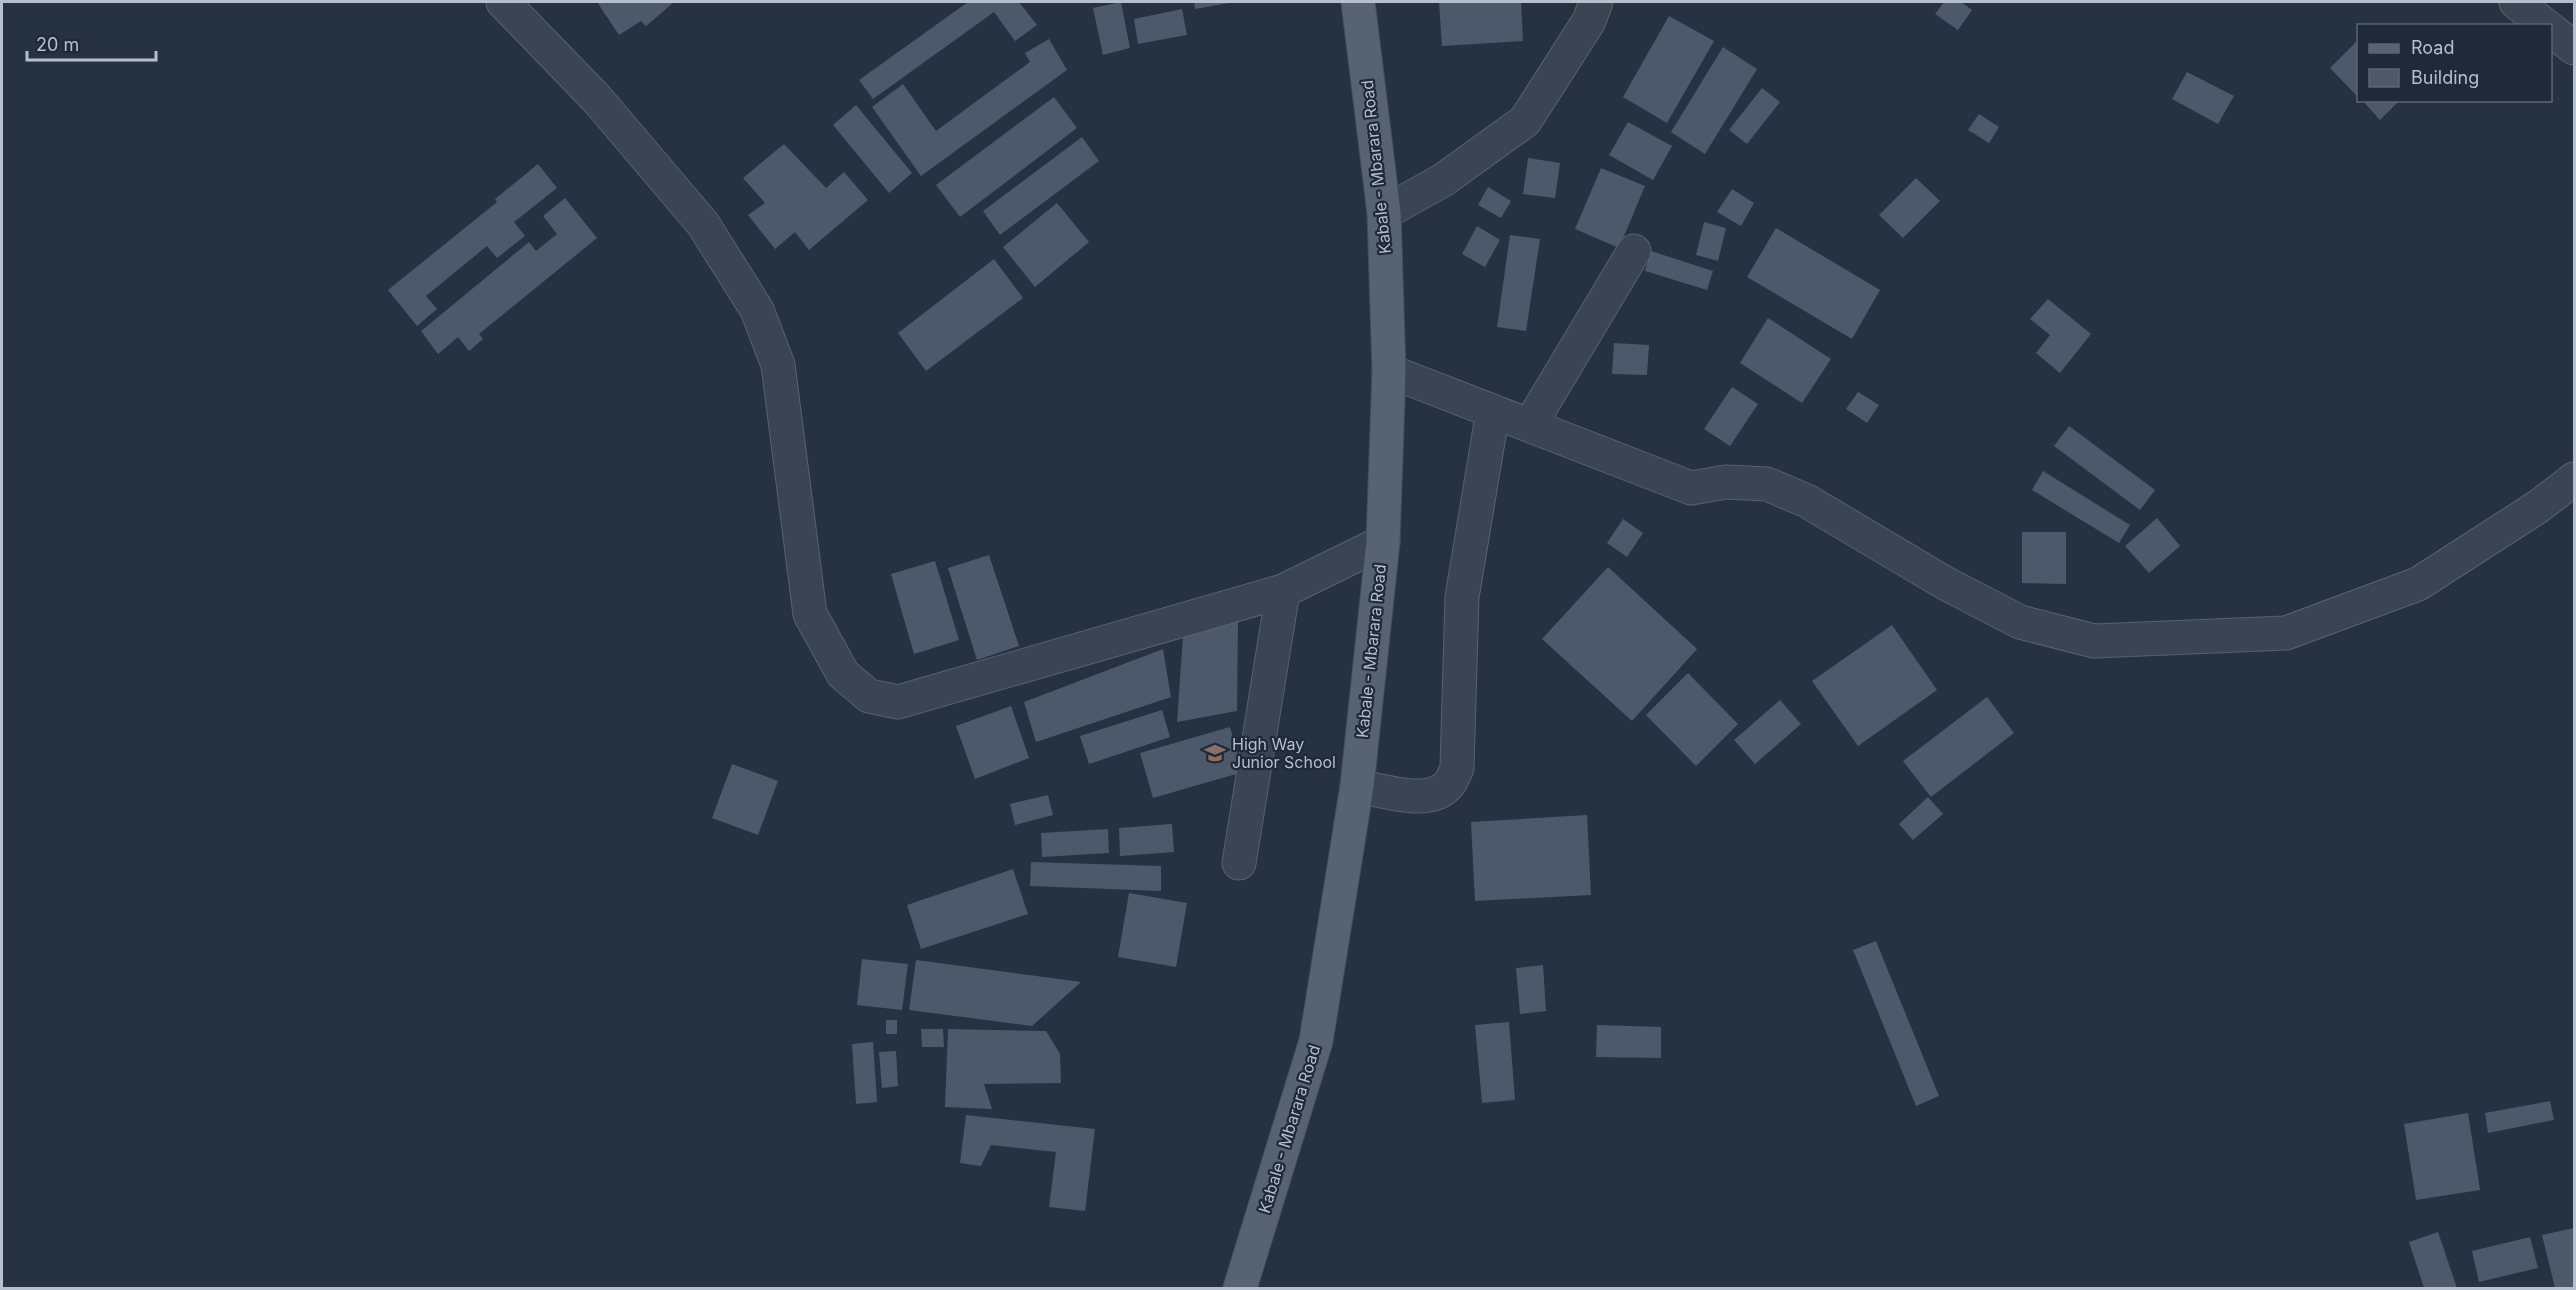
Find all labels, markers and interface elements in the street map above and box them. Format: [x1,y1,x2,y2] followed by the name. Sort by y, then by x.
[27,24,156,62] scale bar
[2357,24,2552,102] legend
[36,34,79,55] text: 20 m
[2411,37,2454,58] text: Road
[2411,67,2479,88] text: Building
[1357,79,1395,255] street label: Kabale - Mbarara Road
[1352,563,1390,739] street label: Kabale - Mbarara Road
[1232,734,1336,772] place label: High Way Junior School
[1203,741,1227,765] school or university icon: High Way Junior School
[1254,1043,1324,1215] street label: Kabale - Mbarara Road

